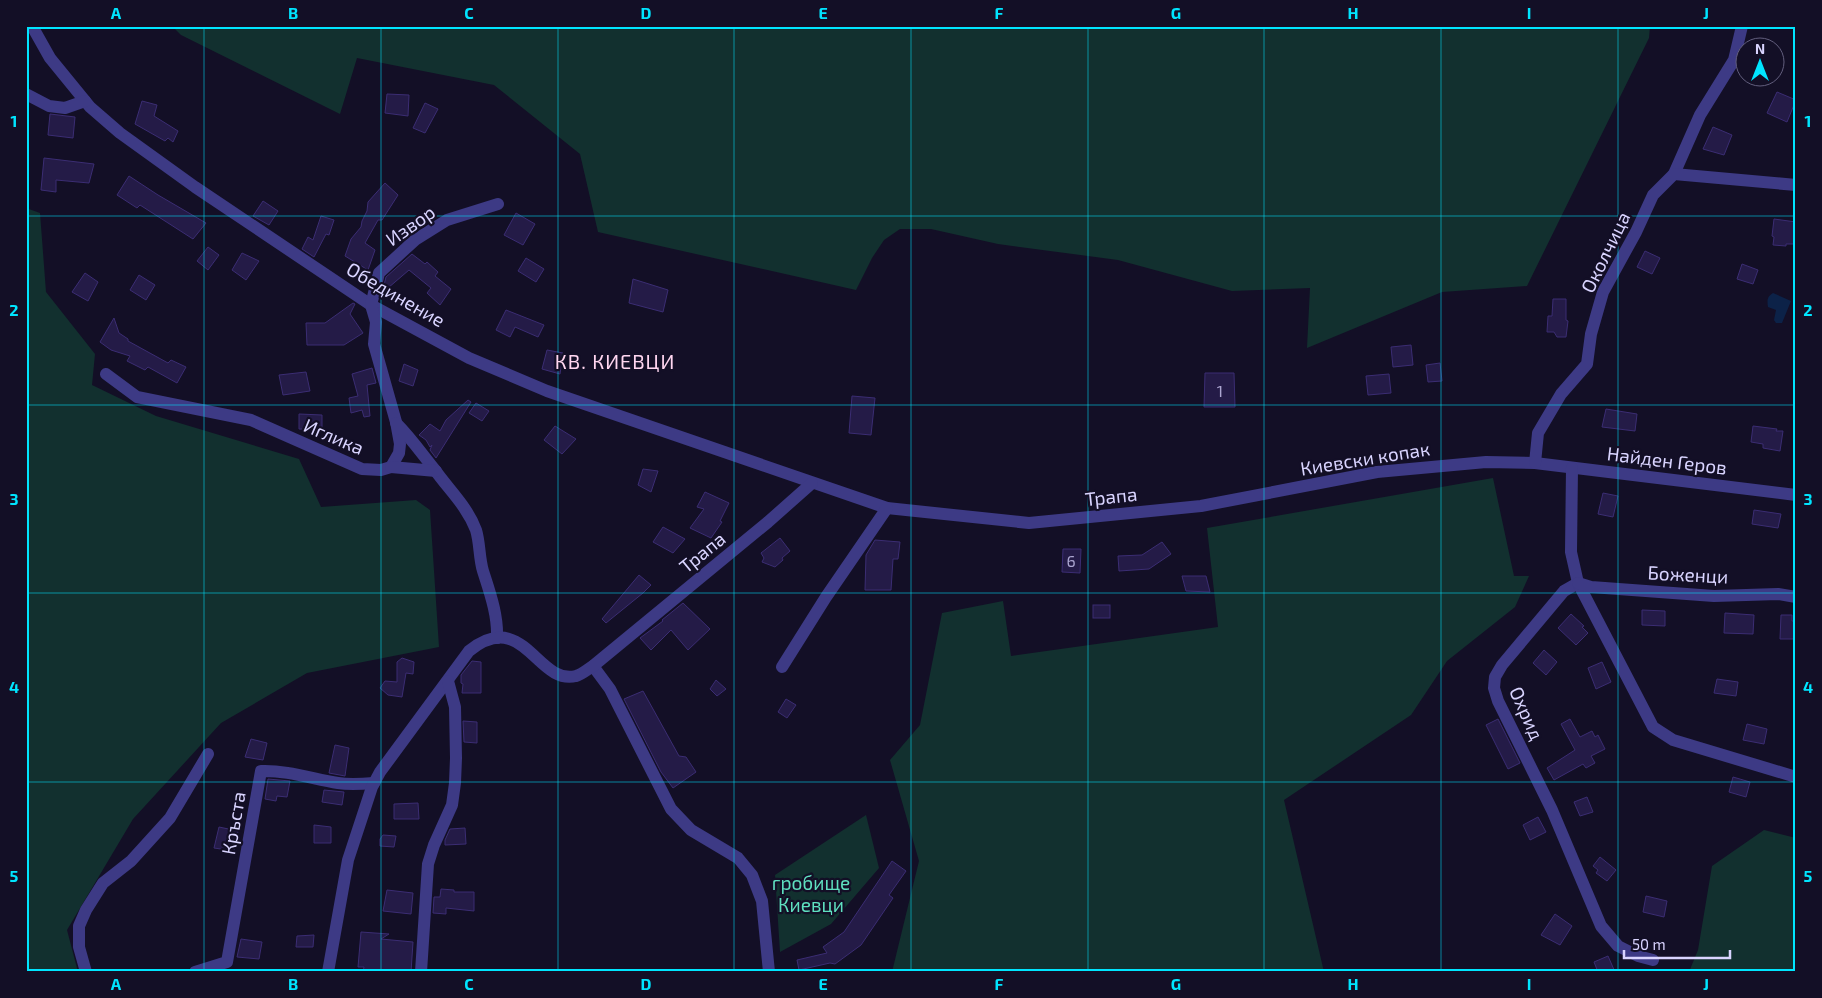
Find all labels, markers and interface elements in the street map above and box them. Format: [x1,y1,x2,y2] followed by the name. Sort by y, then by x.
[111,3,122,22] text: A
[288,3,298,22] text: B
[464,3,474,22] text: C
[641,3,652,22] text: D
[818,3,828,22] text: E
[995,3,1004,22] text: F
[1171,3,1181,22] text: G
[1347,3,1359,22] text: H
[1527,3,1531,22] text: I
[1703,3,1709,22] text: J
[1734,38,1784,88] north arrow
[1755,40,1765,57] text: N
[11,111,17,130] text: 1
[1805,111,1811,130] text: 1
[381,200,439,250] street label: Извор
[1576,208,1634,296] street label: Околчица
[343,257,449,331] street label: Обединение
[9,300,19,319] text: 2
[1803,300,1813,319] text: 2
[555,349,675,373] district label: КВ. КИЕВЦИ
[1217,381,1223,400] house number: 1
[300,413,368,459] street label: Иглика
[1299,436,1431,480] street label: Киевски копак
[1606,441,1728,479] street label: Найден Геров
[1084,482,1138,510] street label: Трапа
[9,489,19,508] text: 3
[1803,489,1813,508] text: 3
[674,527,730,577] street label: Трапа
[1066,551,1076,570] house number: 6
[1647,560,1729,588] street label: Боженци
[9,677,19,696] text: 4
[1803,677,1813,696] text: 4
[1505,683,1549,743] street label: Охрид
[216,790,250,856] street label: Кръста
[10,866,19,885] text: 5
[1804,866,1813,885] text: 5
[772,871,850,916] park label: гробище Киевци
[1624,928,1731,960] scale bar
[1632,935,1666,953] text: 50 m
[111,974,122,993] text: A
[288,974,298,993] text: B
[464,974,474,993] text: C
[641,974,652,993] text: D
[818,974,828,993] text: E
[995,974,1004,993] text: F
[1171,974,1181,993] text: G
[1347,974,1359,993] text: H
[1527,974,1531,993] text: I
[1703,974,1709,993] text: J

